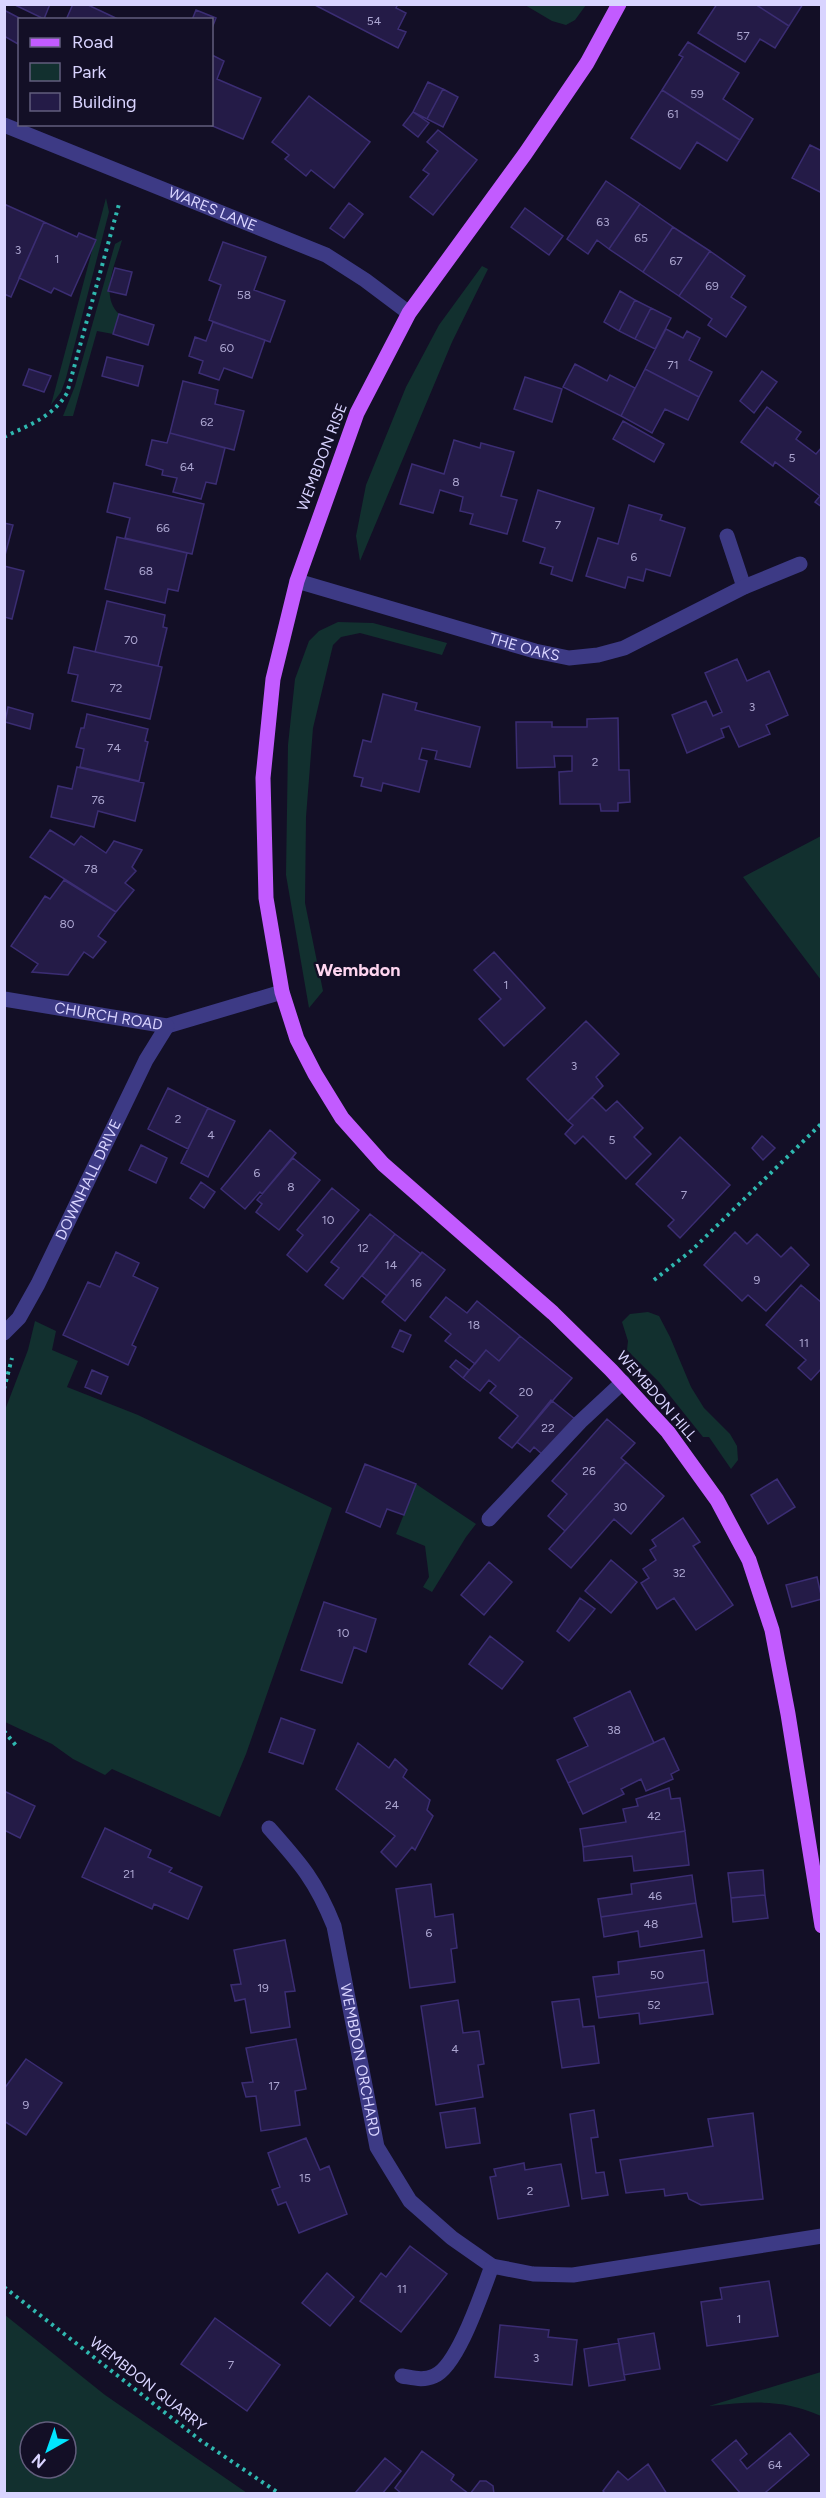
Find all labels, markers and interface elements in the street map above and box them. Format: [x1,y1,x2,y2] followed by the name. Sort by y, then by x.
[367,14,382,28] house number: 54
[18,18,213,126] legend
[736,29,750,43] house number: 57
[72,31,113,53] text: Road
[72,61,107,83] text: Park
[690,87,704,101] house number: 59
[72,91,137,113] text: Building
[667,107,679,121] house number: 61
[166,183,259,235] street label: WARES LANE
[596,215,610,229] house number: 63
[634,231,648,245] house number: 65
[15,243,21,257] house number: 3
[55,252,59,266] house number: 1
[669,254,683,268] house number: 67
[705,279,719,293] house number: 69
[237,288,251,302] house number: 58
[220,341,235,355] house number: 60
[667,358,679,372] house number: 71
[293,401,351,513] street label: WEMBDON RISE
[200,415,214,429] house number: 62
[789,451,796,465] house number: 5
[180,460,195,474] house number: 64
[452,475,460,489] house number: 8
[555,518,562,532] house number: 7
[156,521,170,535] house number: 66
[631,550,638,564] house number: 6
[139,564,153,578] house number: 68
[487,629,561,665] street label: THE OAKS
[124,633,138,647] house number: 70
[109,681,123,695] house number: 72
[749,700,755,714] house number: 3
[107,741,121,755] house number: 74
[592,755,598,769] house number: 2
[91,793,105,807] house number: 76
[84,862,98,876] house number: 78
[59,917,75,931] house number: 80
[316,959,400,981] district label: Wembdon
[504,978,508,992] house number: 1
[53,999,164,1034] street label: CHURCH ROAD
[571,1059,577,1073] house number: 3
[175,1112,181,1126] house number: 2
[52,1116,125,1243] street label: DOWNHALL DRIVE
[207,1128,215,1142] house number: 4
[609,1133,616,1147] house number: 5
[254,1166,261,1180] house number: 6
[287,1180,295,1194] house number: 8
[681,1188,688,1202] house number: 7
[322,1213,335,1227] house number: 10
[357,1241,369,1255] house number: 12
[385,1258,398,1272] house number: 14
[754,1273,761,1287] house number: 9
[410,1276,422,1290] house number: 16
[468,1318,480,1332] house number: 18
[799,1336,809,1350] house number: 11
[613,1347,701,1445] street label: WEMBDON HILL
[519,1385,534,1399] house number: 20
[541,1421,555,1435] house number: 22
[582,1464,596,1478] house number: 26
[613,1500,627,1514] house number: 30
[672,1566,686,1580] house number: 32
[337,1626,350,1640] house number: 10
[607,1723,621,1737] house number: 38
[385,1798,400,1812] house number: 24
[647,1809,661,1823] house number: 42
[123,1867,135,1881] house number: 21
[648,1889,662,1903] house number: 46
[644,1917,658,1931] house number: 48
[426,1926,433,1940] house number: 6
[650,1968,665,1982] house number: 50
[257,1981,269,1995] house number: 19
[336,1982,384,2138] street label: WEMBDON ORCHARD
[647,1998,661,2012] house number: 52
[451,2042,459,2056] house number: 4
[268,2079,280,2093] house number: 17
[23,2098,30,2112] house number: 9
[299,2171,311,2185] house number: 15
[527,2184,533,2198] house number: 2
[397,2282,407,2296] house number: 11
[737,2312,741,2326] house number: 1
[86,2333,210,2435] street label: WEMBDON QUARRY
[533,2351,539,2365] house number: 3
[228,2358,235,2372] house number: 7
[18,2420,78,2480] north arrow
[28,2450,50,2472] text: N
[768,2458,783,2472] house number: 64

